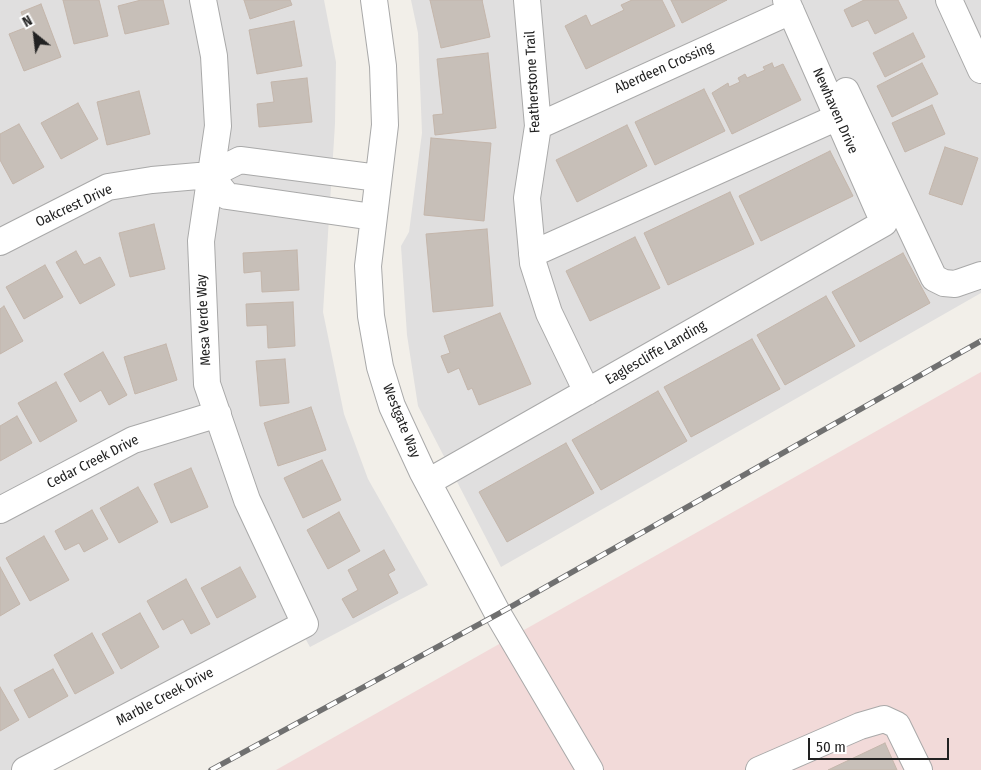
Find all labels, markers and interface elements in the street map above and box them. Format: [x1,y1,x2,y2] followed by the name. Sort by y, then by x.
[10,10,60,60] north arrow
[20,12,35,31] text: N
[522,30,544,134] street label: Featherstone Trail
[612,39,716,97] street label: Aberdeen Crossing
[809,66,861,156] street label: Newhaven Drive
[33,181,115,231] street label: Oakcrest Drive
[193,274,215,366] street label: Mesa Verde Way
[603,317,709,389] street label: Eaglescliffe Landing
[379,382,423,460] street label: Westgate Way
[44,432,142,492] street label: Cedar Creek Drive
[114,664,216,730] street label: Marble Creek Drive
[811,728,952,760] scale bar
[816,738,846,756] text: 50 m

